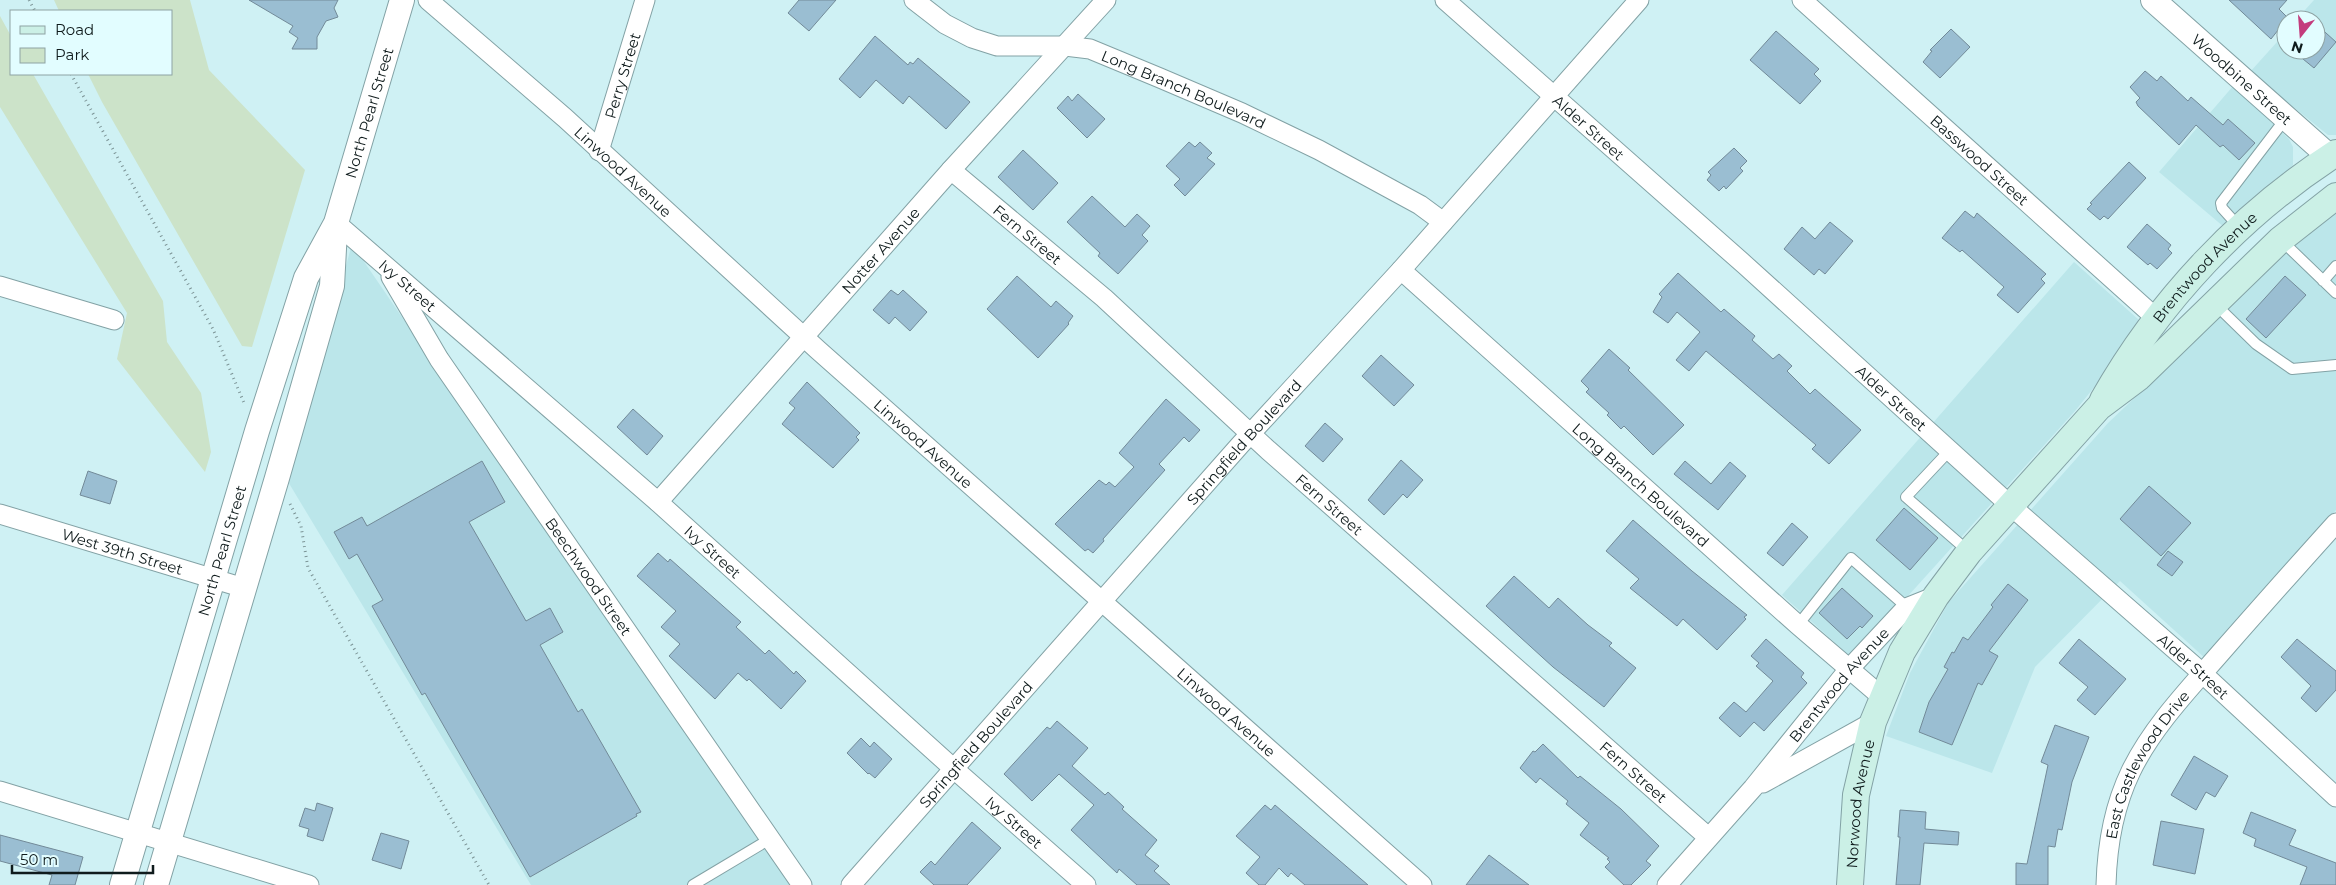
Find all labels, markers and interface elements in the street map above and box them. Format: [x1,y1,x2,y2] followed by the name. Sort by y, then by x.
[10,10,172,75] legend
[2276,10,2326,60] north arrow
[55,20,94,39] text: Road
[600,30,644,121] street label: Perry Street
[2188,30,2296,128] street label: Woodbine Street
[2289,37,2305,58] text: N
[55,45,89,64] text: Park
[340,45,397,180] street label: North Pearl Street
[1099,45,1269,133] street label: Long Branch Boulevard
[1549,90,1629,164] street label: Alder Street
[1927,111,2033,209] street label: Basswood Street
[571,122,676,221] street label: Linwood Avenue
[990,200,1066,268] street label: Fern Street
[837,203,924,297] street label: Notter Avenue
[2148,207,2261,326] street label: Brentwood Avenue
[375,255,440,315] street label: Ivy Street
[1852,361,1931,435] street label: Alder Street
[1182,375,1305,509] street label: Springfield Boulevard
[870,395,977,492] street label: Linwood Avenue
[1569,419,1713,551] street label: Long Branch Boulevard
[1292,469,1367,539] street label: Fern Street
[193,483,250,618] street label: North Pearl Street
[542,514,636,639] street label: Beechwood Street
[681,521,745,582] street label: Ivy Street
[60,524,185,578] street label: West 39th Street
[1785,623,1893,746] street label: Brentwood Avenue
[2154,629,2233,703] street label: Alder Street
[1173,663,1280,761] street label: Linwood Avenue
[915,677,1036,811] street label: Springfield Boulevard
[2101,686,2193,840] street label: East Castlewood Drive
[1596,737,1671,806] street label: Fern Street
[1842,737,1878,869] street label: Norwood Avenue
[982,792,1047,852] street label: Ivy Street
[12,842,154,874] scale bar
[20,850,58,869] text: 50 m

